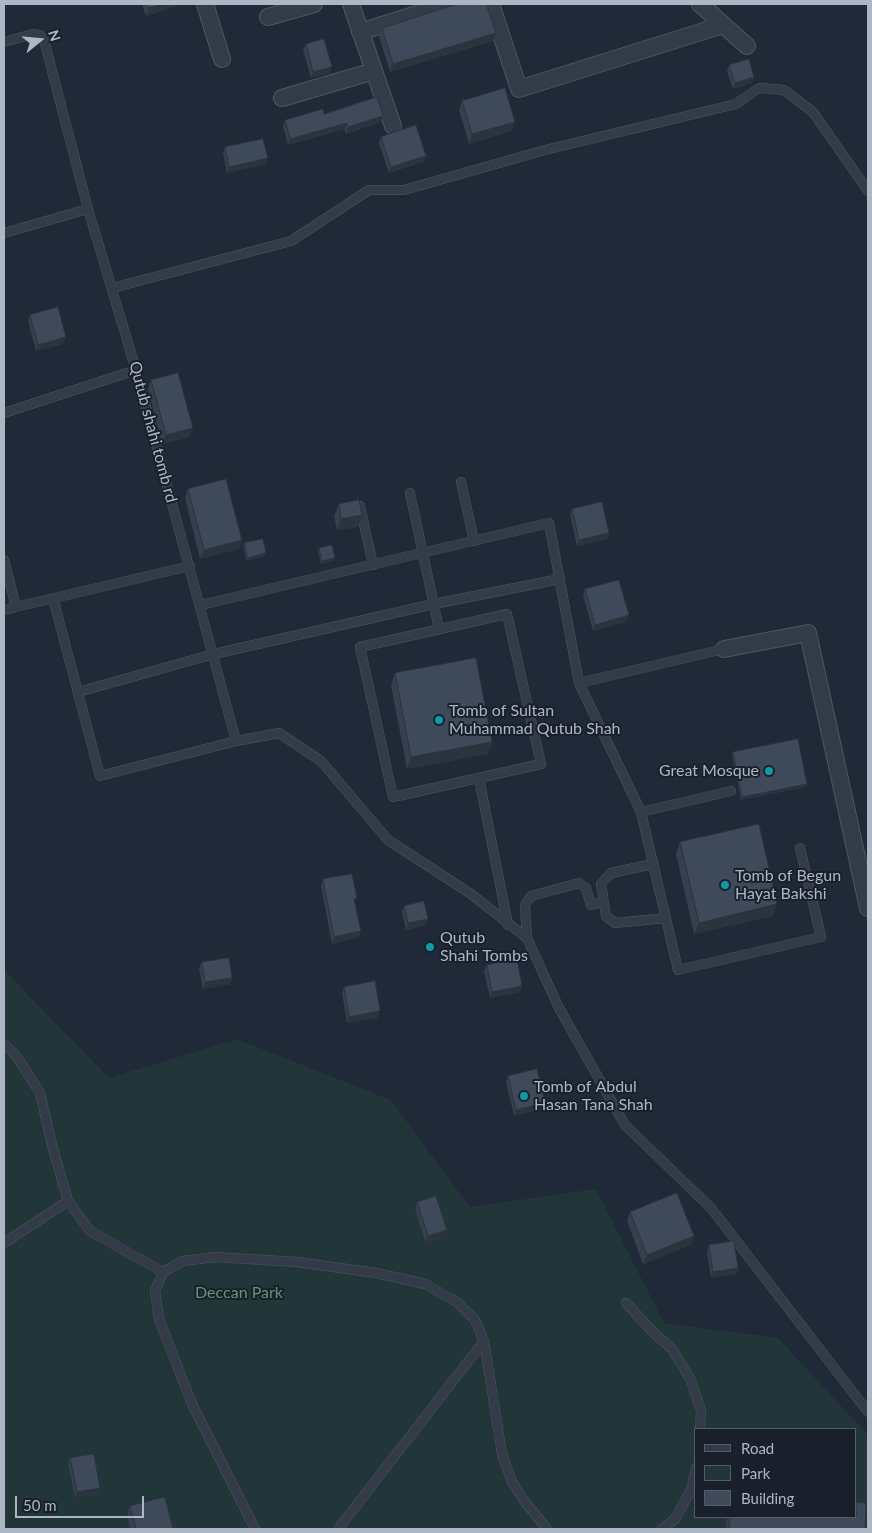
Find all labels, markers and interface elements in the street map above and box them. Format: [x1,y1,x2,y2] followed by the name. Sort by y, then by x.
[15,15,65,65] north arrow
[45,28,65,43] text: N
[125,359,181,505] street label: Qutub shahi tomb rd
[449,701,621,739] place label: Tomb of Sultan Muhammad Qutub Shah
[433,714,445,726] marker: Tomb of Sultan Muhammad Qutub Shah
[659,761,759,781] place label: Great Mosque
[763,765,775,777] marker: Great Mosque
[735,866,841,904] place label: Tomb of Begun Hayat Bakshi
[719,879,731,891] marker: Tomb of Begun Hayat Bakshi
[440,928,528,966] place label: Qutub Shahi Tombs
[424,941,436,953] marker: Qutub Shahi Tombs
[534,1077,653,1115] place label: Tomb of Abdul Hasan Tana Shah
[518,1090,530,1102] marker: Tomb of Abdul Hasan Tana Shah
[195,1283,283,1303] park label: Deccan Park
[694,1428,857,1518] legend
[741,1439,774,1457] text: Road
[741,1464,770,1482] text: Park
[18,1486,146,1518] scale bar
[741,1489,794,1507] text: Building
[23,1496,57,1514] text: 50 m

